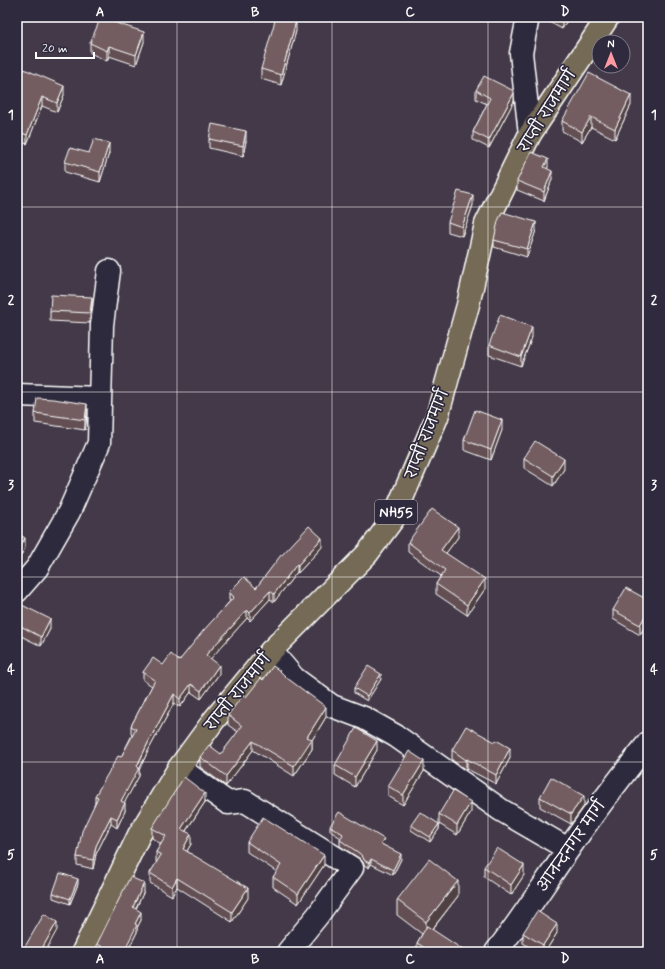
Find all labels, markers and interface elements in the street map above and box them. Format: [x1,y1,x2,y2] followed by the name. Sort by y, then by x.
[96,4,104,21] text: A
[251,4,260,21] text: B
[405,4,415,21] text: C
[561,4,570,21] text: D
[36,34,94,60] scale bar
[591,34,631,74] north arrow
[607,38,615,52] text: N
[42,41,68,57] text: 20 m
[511,64,582,158] street label: राप्ती राजमार्ग
[8,107,14,124] text: 1
[651,107,657,124] text: 1
[8,292,15,309] text: 2
[651,292,658,309] text: 2
[399,385,454,483] street label: राप्ती राजमार्ग
[8,477,14,494] text: 3
[651,477,657,494] text: 3
[375,500,417,524] road number: NH55
[198,647,277,736] street label: राप्ती राजमार्ग
[7,662,15,679] text: 4
[650,662,658,679] text: 4
[530,795,611,896] street label: आनन्दनगर मार्ग
[7,847,15,864] text: 5
[650,847,658,864] text: 5
[96,951,104,968] text: A
[251,951,260,968] text: B
[405,951,415,968] text: C
[561,951,570,968] text: D

